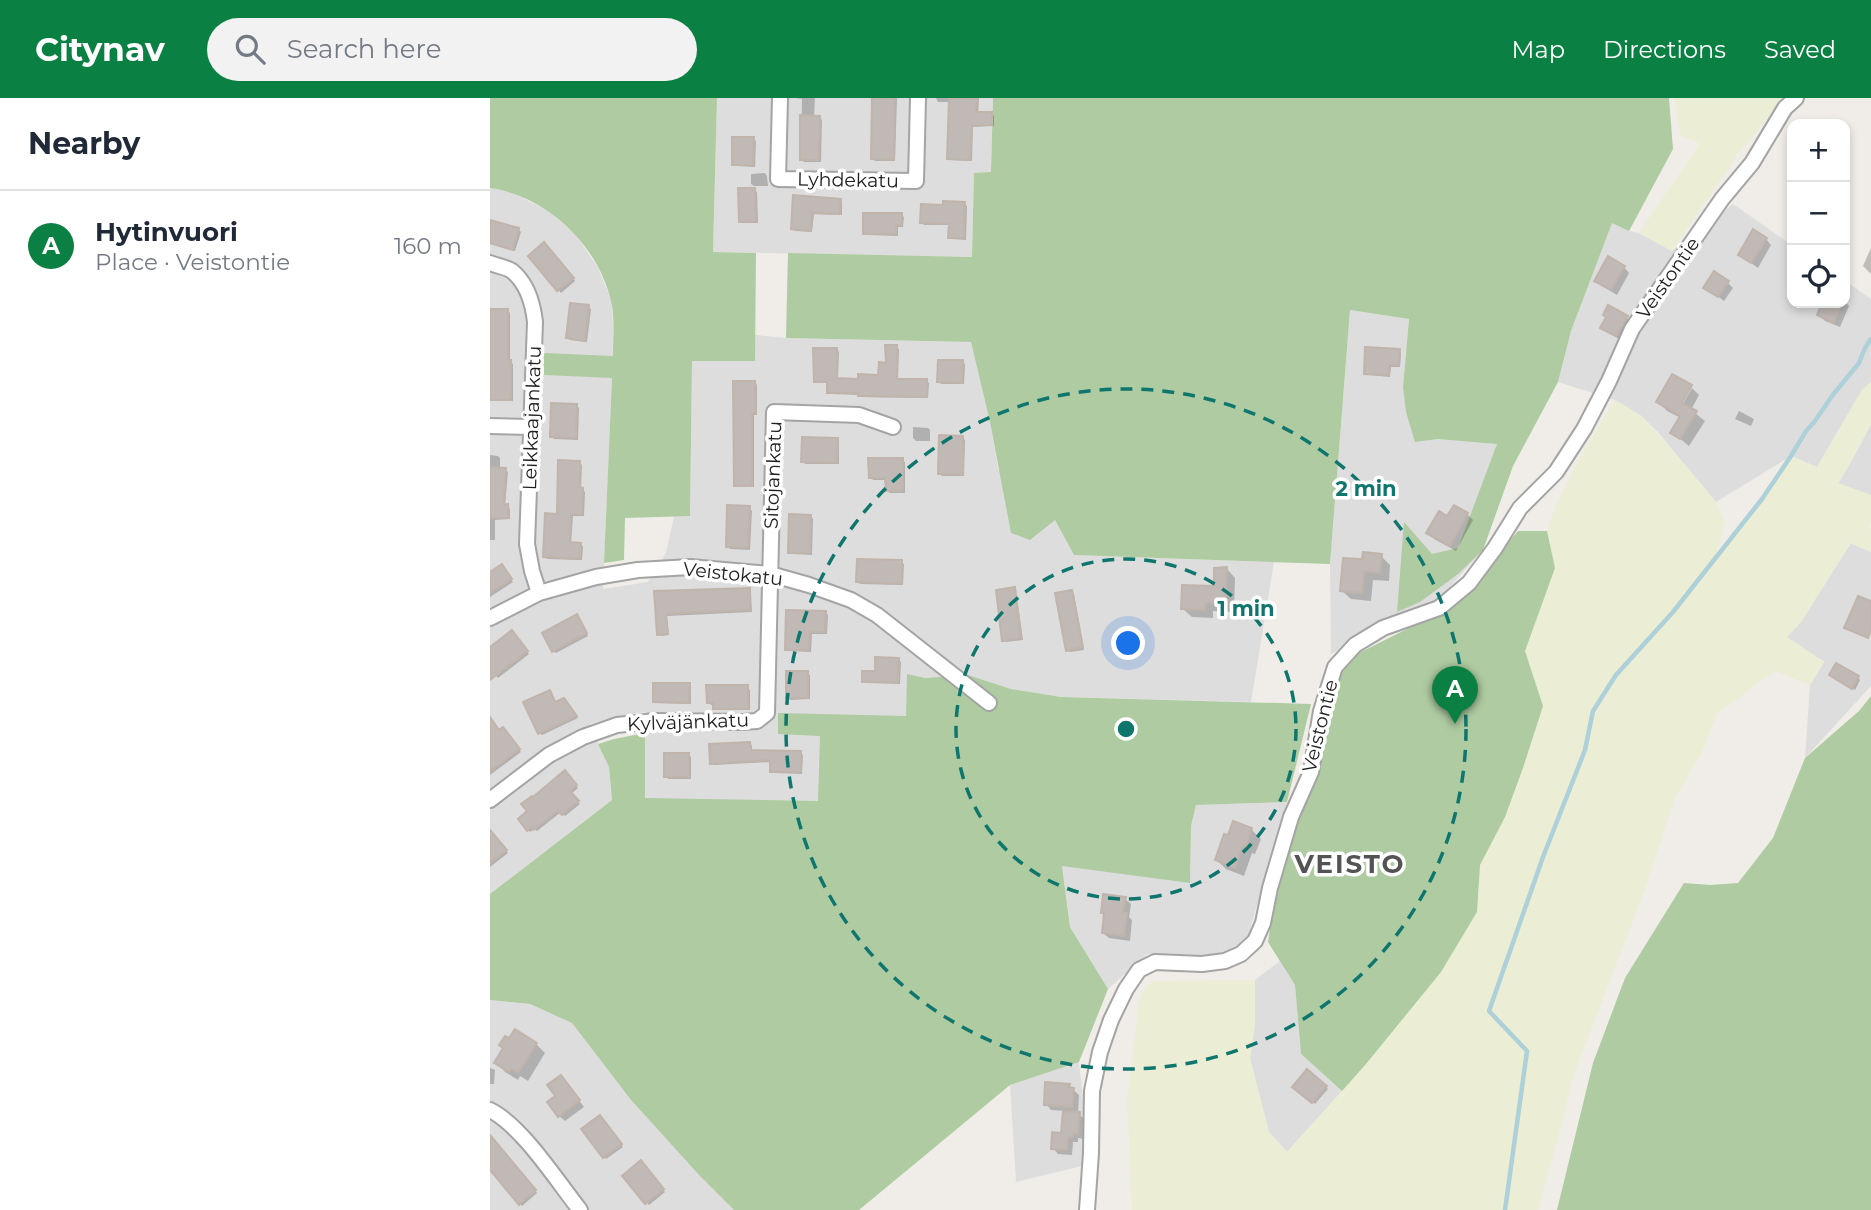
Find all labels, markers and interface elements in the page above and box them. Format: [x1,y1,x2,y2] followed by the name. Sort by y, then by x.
[207,18,697,81] search box
[35,29,165,69] text: Citynav
[231,30,269,68] icon: search
[287,33,441,65] text: Search here
[1512,35,1565,64] text: Map
[1603,35,1726,64] text: Directions
[1764,35,1836,64] text: Saved
[1787,119,1850,308] map controls
[1787,119,1850,182] button: +
[28,125,140,162] text: Nearby
[797,168,899,192] street label: Lyhdekatu
[1787,182,1850,245] button: −
[95,216,238,248] text: Hytinvuori
[42,232,60,260] text: A
[394,232,462,260] text: 160 m
[1631,233,1705,323] street label: Veistontie
[1787,245,1850,308] button: locate
[95,248,290,276] text: Place · Veistontie
[518,345,546,491] street label: Leikkaajankatu
[760,421,786,529] street label: Sitojankatu
[1335,476,1397,501] text: 2 min
[682,557,784,591] street label: Veistokatu
[1217,596,1275,621] text: 1 min
[1111,626,1145,660] your location
[1432,666,1478,724] pin: A
[1297,677,1343,775] street label: Veistontie
[627,708,749,736] street label: Kylväjänkatu
[1114,717,1138,741] centre of rings
[1293,848,1406,880] district label: VEISTO

